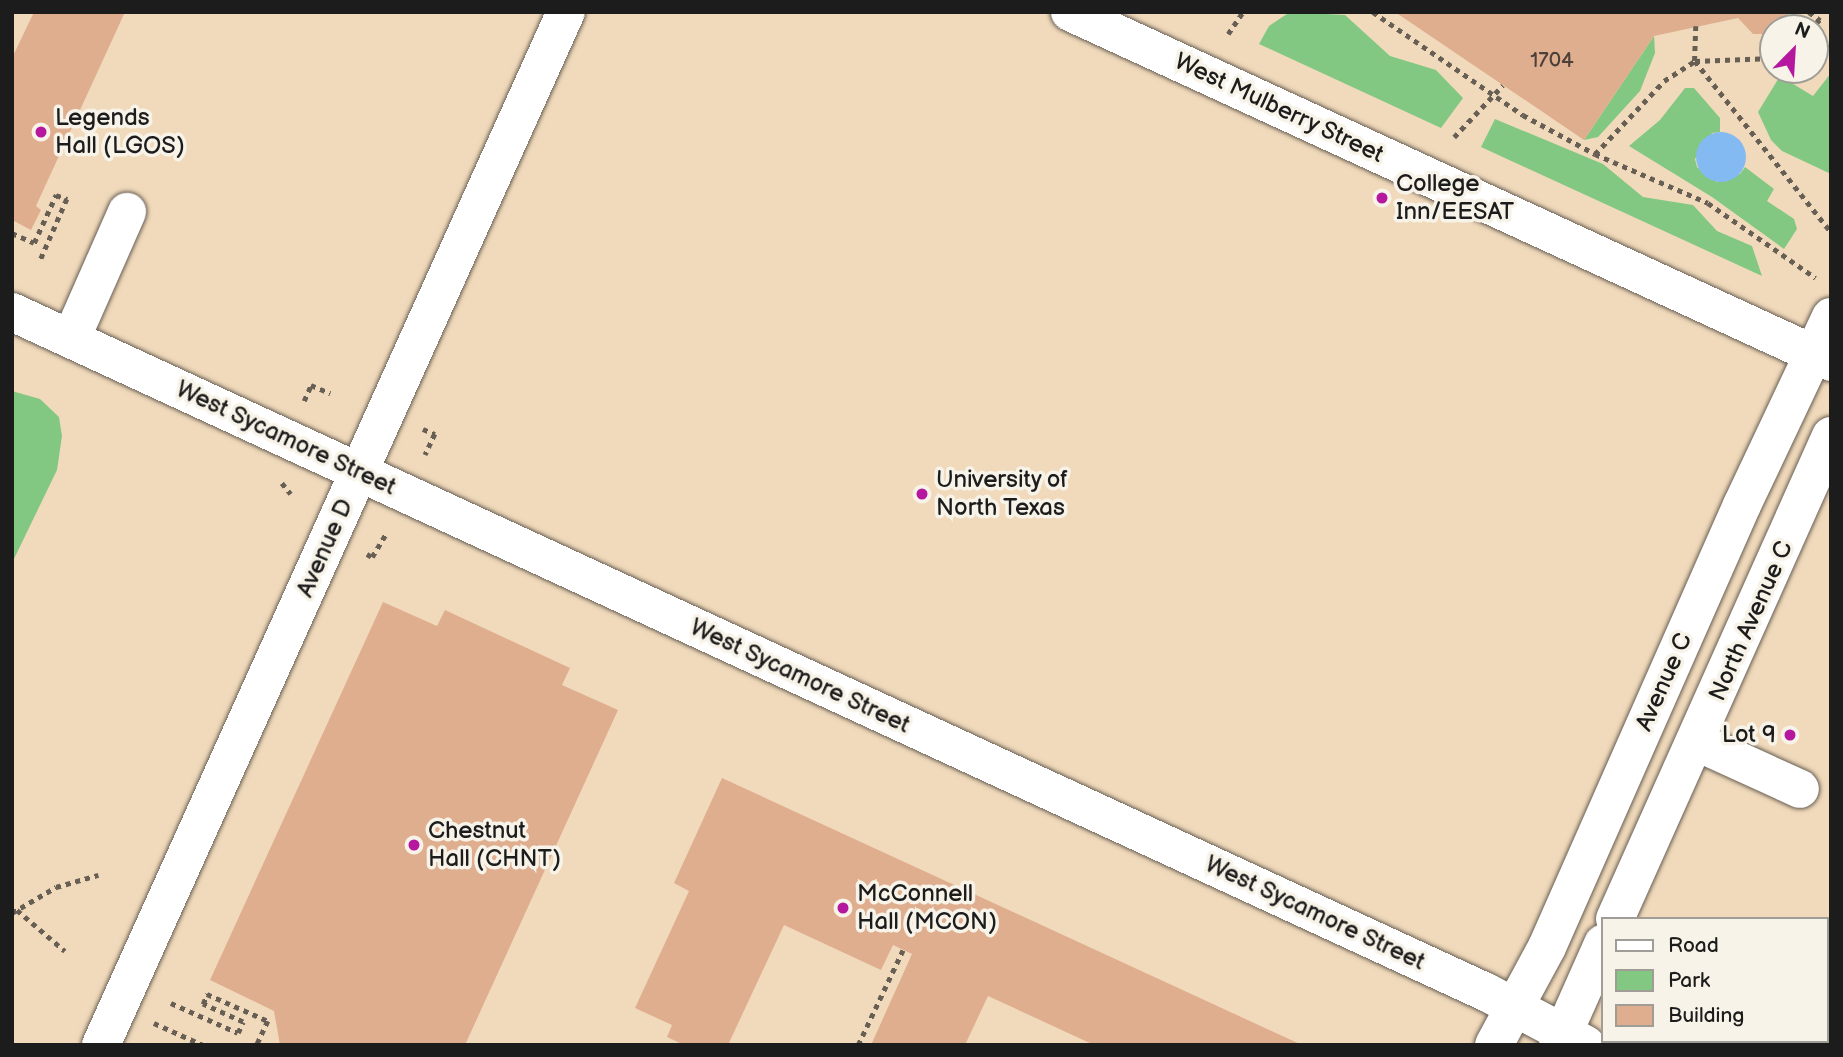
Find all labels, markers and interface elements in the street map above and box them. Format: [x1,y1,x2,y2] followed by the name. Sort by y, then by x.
[1759,14,1829,84] north arrow
[1791,18,1813,45] text: N
[1169,46,1389,170] street label: West Mulberry Street
[1530,48,1574,74] house number: 1704
[55,104,185,160] place label: Legends Hall (LGOS)
[33,124,49,140] marker: Legends Hall (LGOS)
[1396,170,1514,226] place label: College Inn/EESAT
[1374,190,1390,206] marker: College Inn/EESAT
[171,374,401,502] street label: West Sycamore Street
[936,466,1069,522] place label: University of North Texas
[914,486,930,502] marker: University of North Texas
[291,494,359,602] street label: Avenue D
[1703,537,1799,705] street label: North Avenue C
[685,612,915,740] street label: West Sycamore Street
[1630,629,1698,735] street label: Avenue C
[1722,721,1776,749] place label: Lot 9
[1782,727,1798,743] marker: Lot 9
[428,817,561,873] place label: Chestnut Hall (CHNT)
[406,837,422,853] marker: Chestnut Hall (CHNT)
[1200,849,1430,977] street label: West Sycamore Street
[857,880,997,936] place label: McConnell Hall (MCON)
[835,900,851,916] marker: McConnell Hall (MCON)
[1602,917,1829,1043] legend
[1668,933,1719,958] text: Road
[1668,968,1710,993] text: Park
[1668,1003,1744,1028] text: Building

